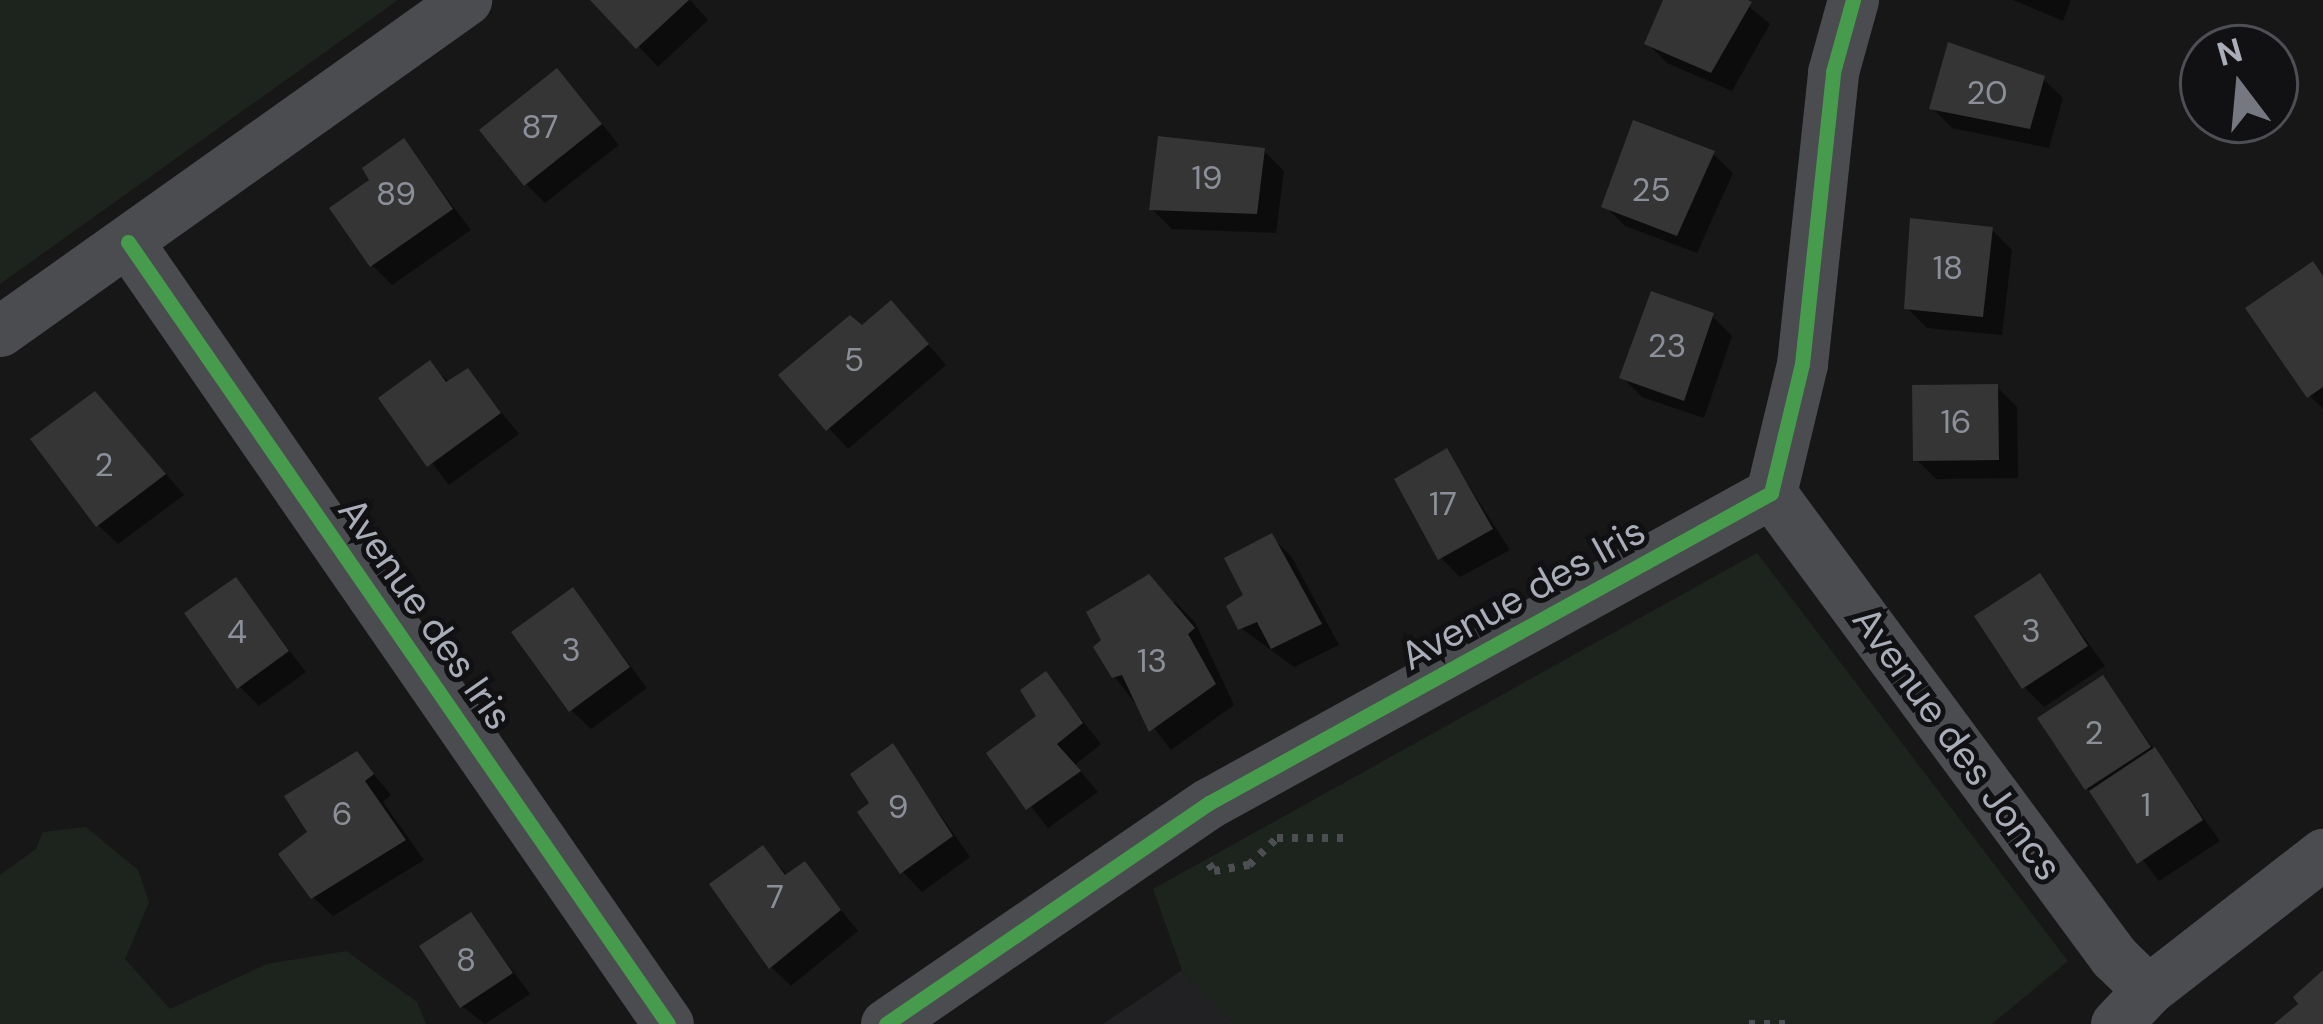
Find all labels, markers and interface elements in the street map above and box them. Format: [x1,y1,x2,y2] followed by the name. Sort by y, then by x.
[2179,24,2299,144] north arrow
[2212,28,2247,76] text: N
[1966,73,2008,113] house number: 20
[522,107,558,147] house number: 87
[1191,158,1223,198] house number: 19
[1631,170,1671,210] house number: 25
[376,174,416,214] house number: 89
[1933,248,1963,288] house number: 18
[1648,326,1686,366] house number: 23
[844,340,864,380] house number: 5
[1940,402,1972,442] house number: 16
[94,445,114,485] house number: 2
[1429,484,1457,524] house number: 17
[328,489,522,739] street label: Avenue des Iris
[1393,508,1653,680] street label: Avenue des Iris
[1842,598,2072,890] street label: Avenue des Joncs
[2021,611,2041,651] house number: 3
[227,612,247,652] house number: 4
[561,630,581,670] house number: 3
[1137,641,1167,681] house number: 13
[2084,713,2104,753] house number: 2
[2141,785,2151,825] house number: 1
[888,787,908,827] house number: 9
[332,794,352,834] house number: 6
[766,877,784,917] house number: 7
[456,940,476,980] house number: 8

